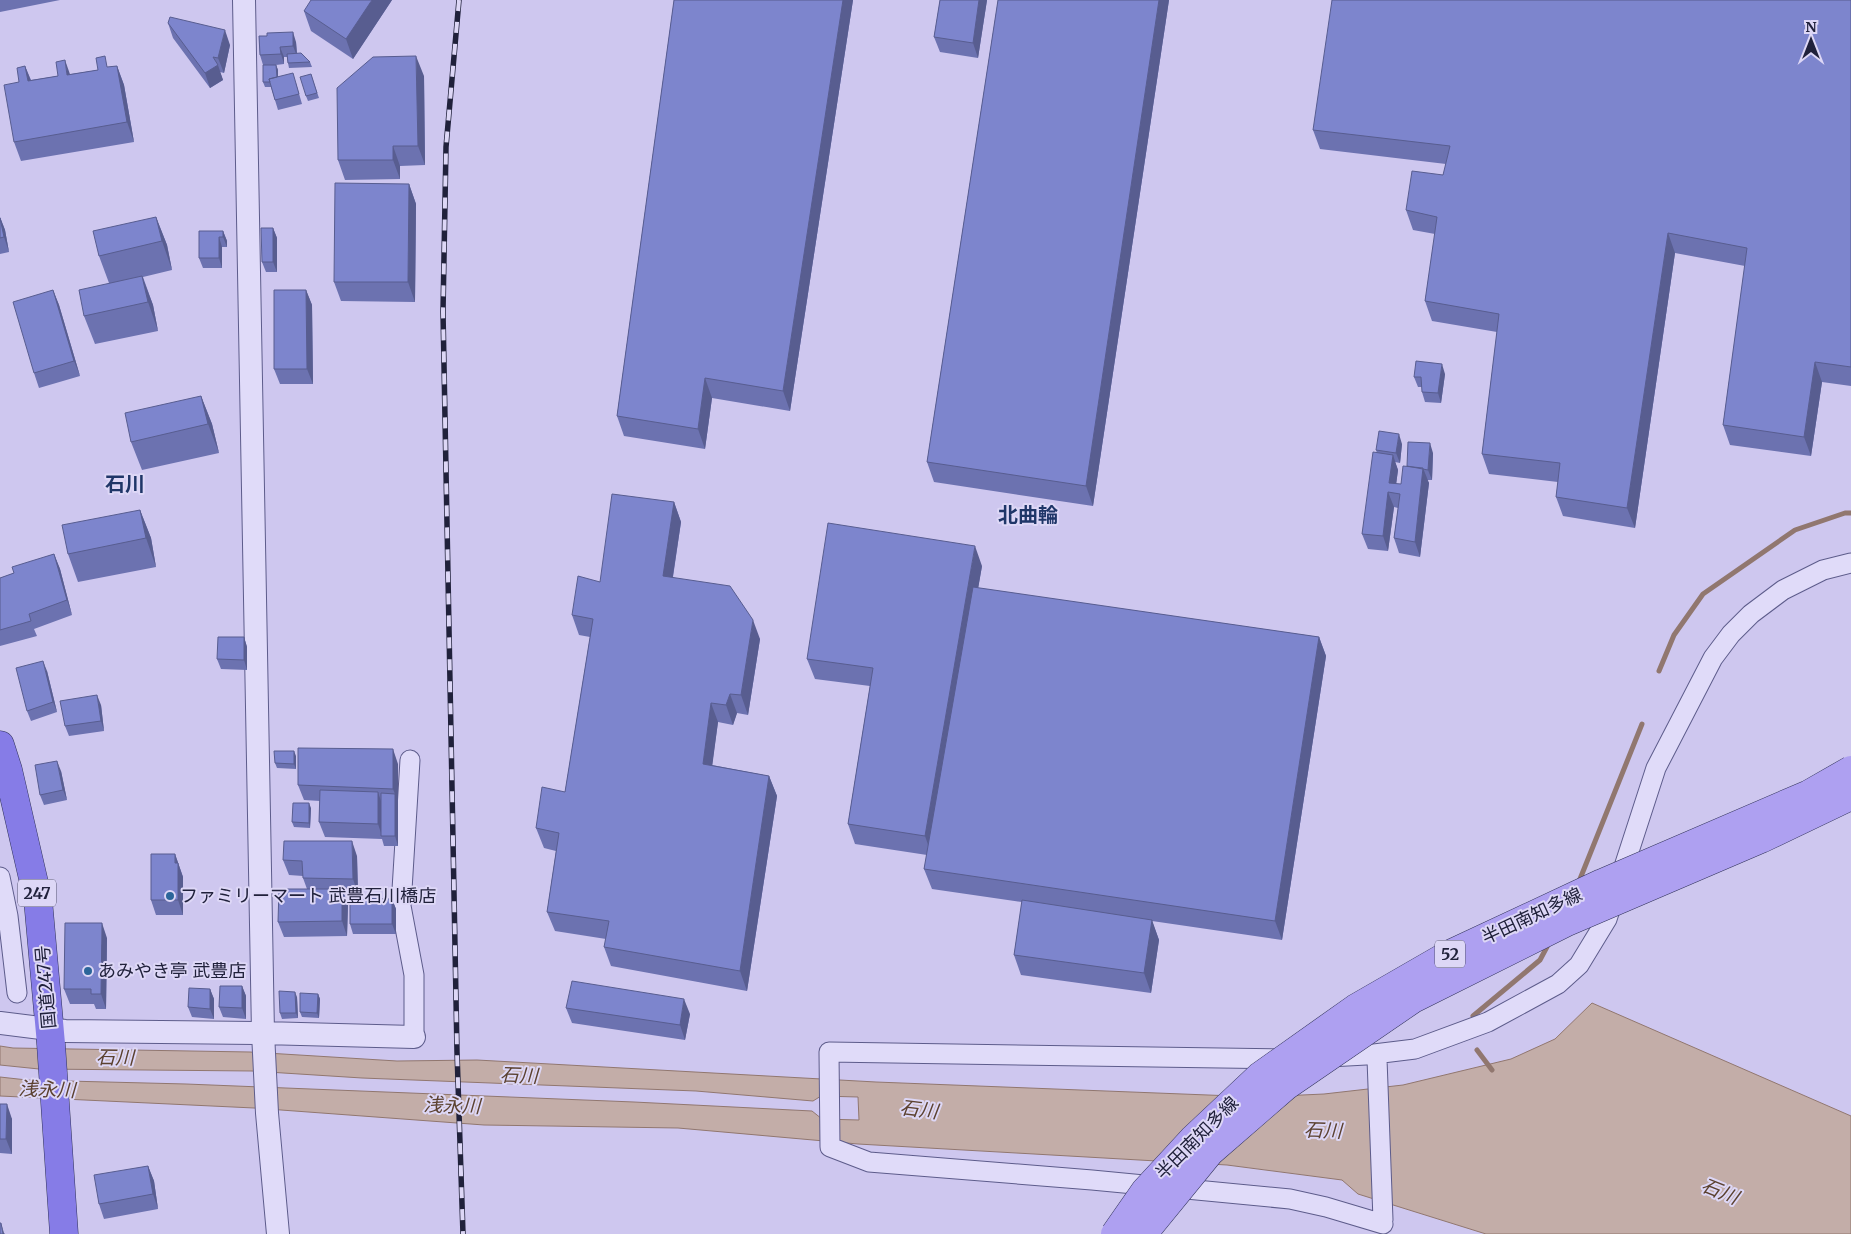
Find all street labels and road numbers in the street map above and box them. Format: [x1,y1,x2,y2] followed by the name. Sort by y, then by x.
[18,880,56,906] road number: 247
[1478,882,1586,949] street label: 半田南知多線
[1435,941,1465,968] road number: 52
[30,944,61,1030] street label: 国道247号
[1150,1091,1243,1184] street label: 半田南知多線

